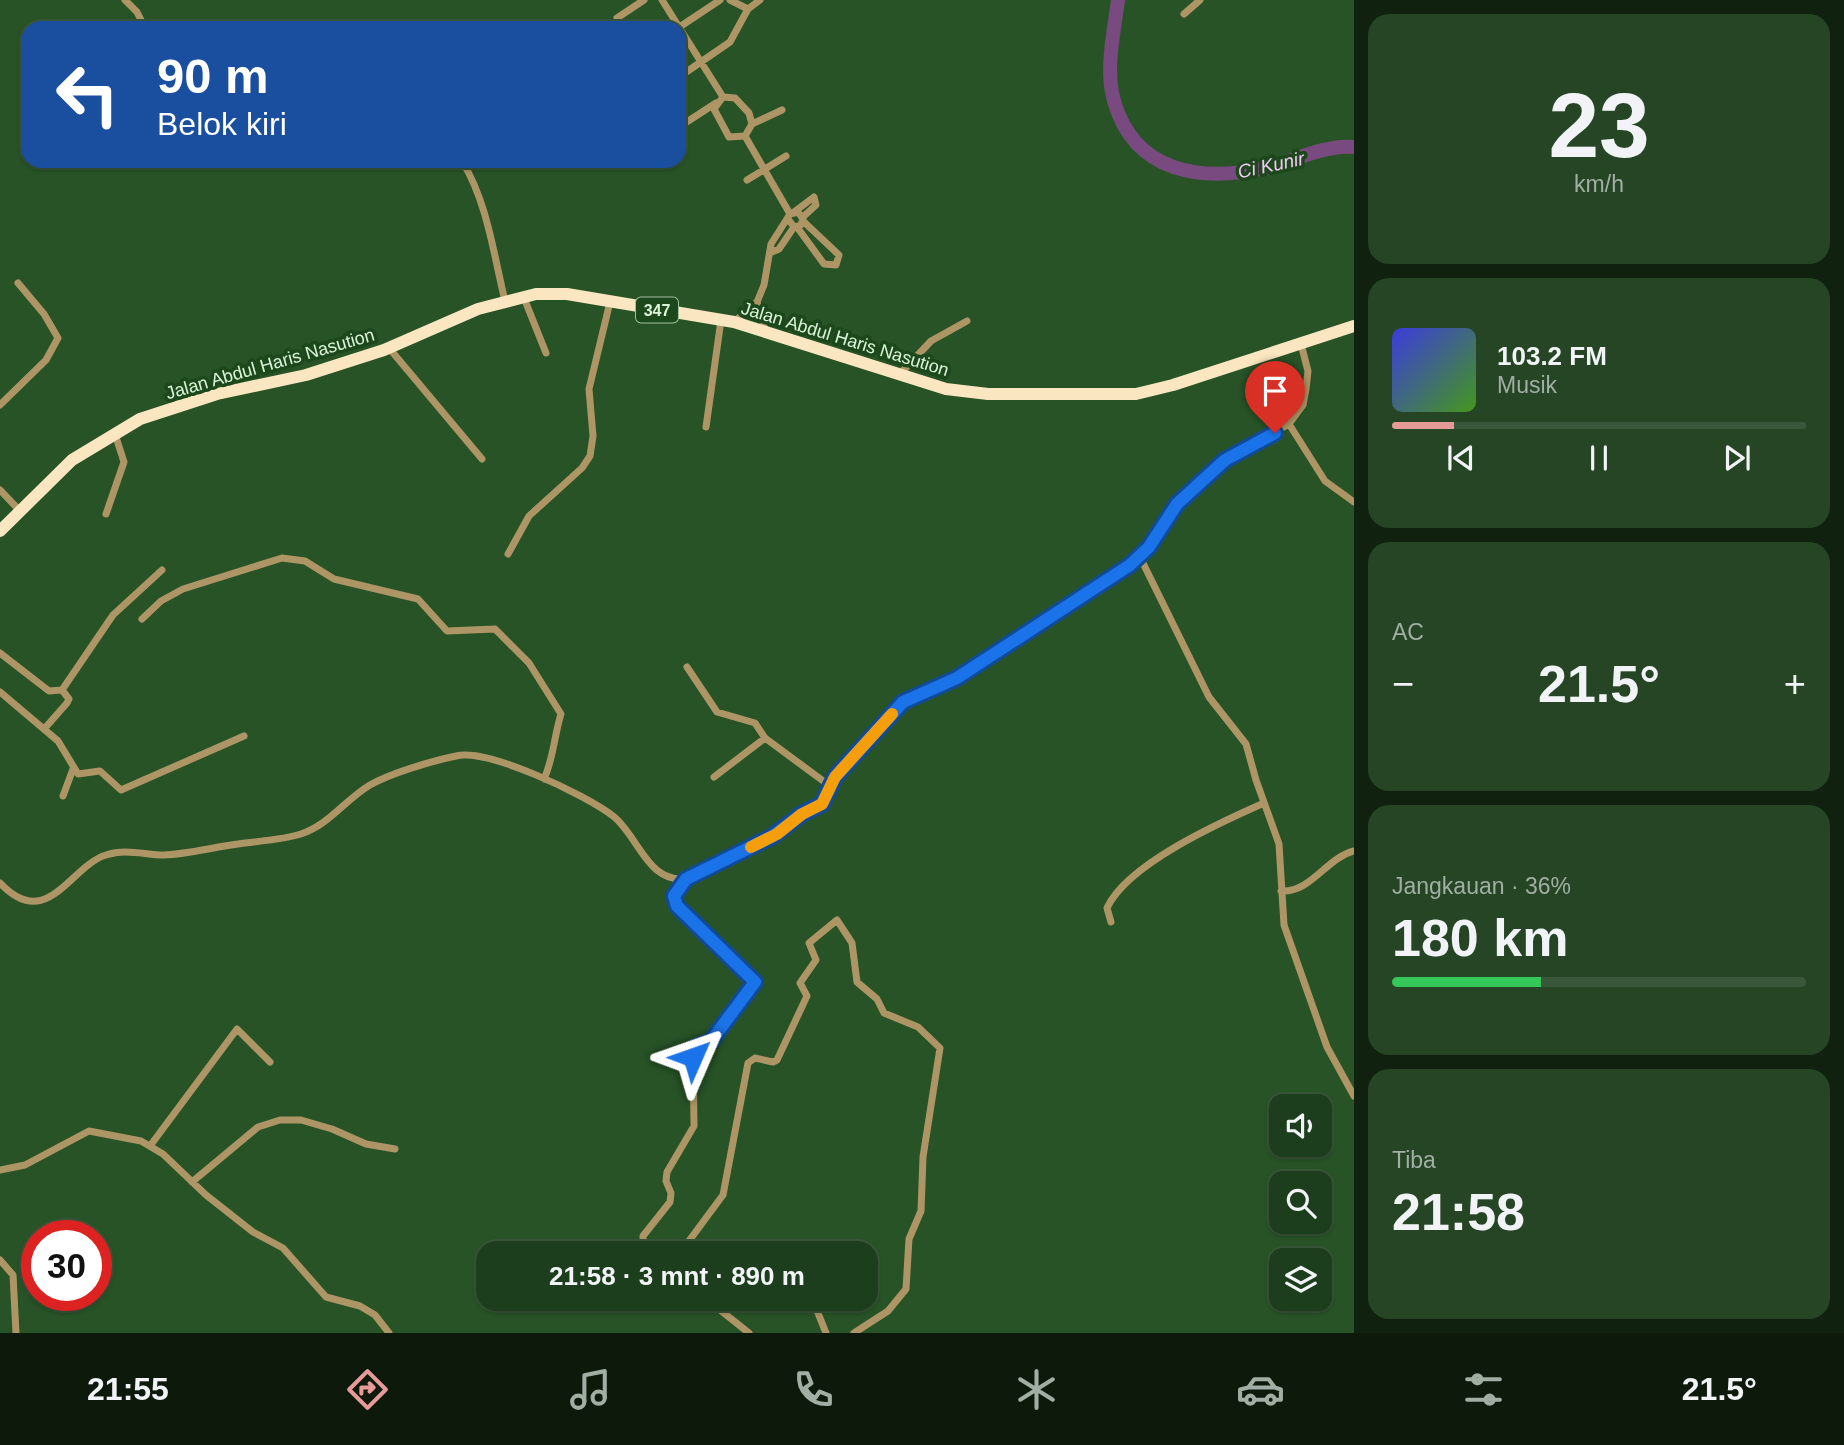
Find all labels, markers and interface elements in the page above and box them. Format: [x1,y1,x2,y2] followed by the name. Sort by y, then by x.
[42,49,133,140] icon: left
[157,49,269,103] text: 90 m
[1548,75,1650,176] text: 23
[157,106,287,142] text: Belok kiri
[1236,148,1307,182] water label: Ci Kunir
[1574,171,1624,197] text: km/h
[636,298,678,322] road number: 347
[739,298,951,380] street label: Jalan Abdul Haris Nasution
[163,325,377,403] street label: Jalan Abdul Haris Nasution
[1497,341,1607,371] text: 103.2 FM
[1245,361,1305,433] pin
[1256,372,1294,410] icon: arrive
[1497,372,1557,398] text: Musik
[1442,439,1480,477] icon: previous
[1580,439,1618,477] icon: pause
[1718,439,1756,477] icon: next
[1392,619,1424,645] text: AC
[1538,655,1660,713] text: 21.5°
[1392,663,1414,705] text: −
[1784,663,1806,705] text: +
[1392,873,1571,899] text: Jangkauan · 36%
[1392,909,1568,967] text: 180 km
[656,1020,730,1094] position arrow
[1269,1094,1332,1311] map controls
[1269,1094,1332,1157] button: sound
[1392,1147,1436,1173] text: Tiba
[1269,1171,1332,1234] button: search
[1392,1183,1525,1241] text: 21:58
[21,1220,112,1311] speed limit sign: 30
[1269,1248,1332,1311] button: layers
[549,1261,805,1291] text: 21:58 · 3 mnt · 890 m
[343,1365,392,1414] icon: directions
[566,1365,615,1414] icon: music
[789,1365,838,1414] icon: phone
[1012,1365,1061,1414] icon: climate
[1236,1365,1285,1414] icon: car
[1459,1365,1508,1414] icon: filters
[87,1371,169,1407] text: 21:55
[1682,1371,1757,1407] text: 21.5°

